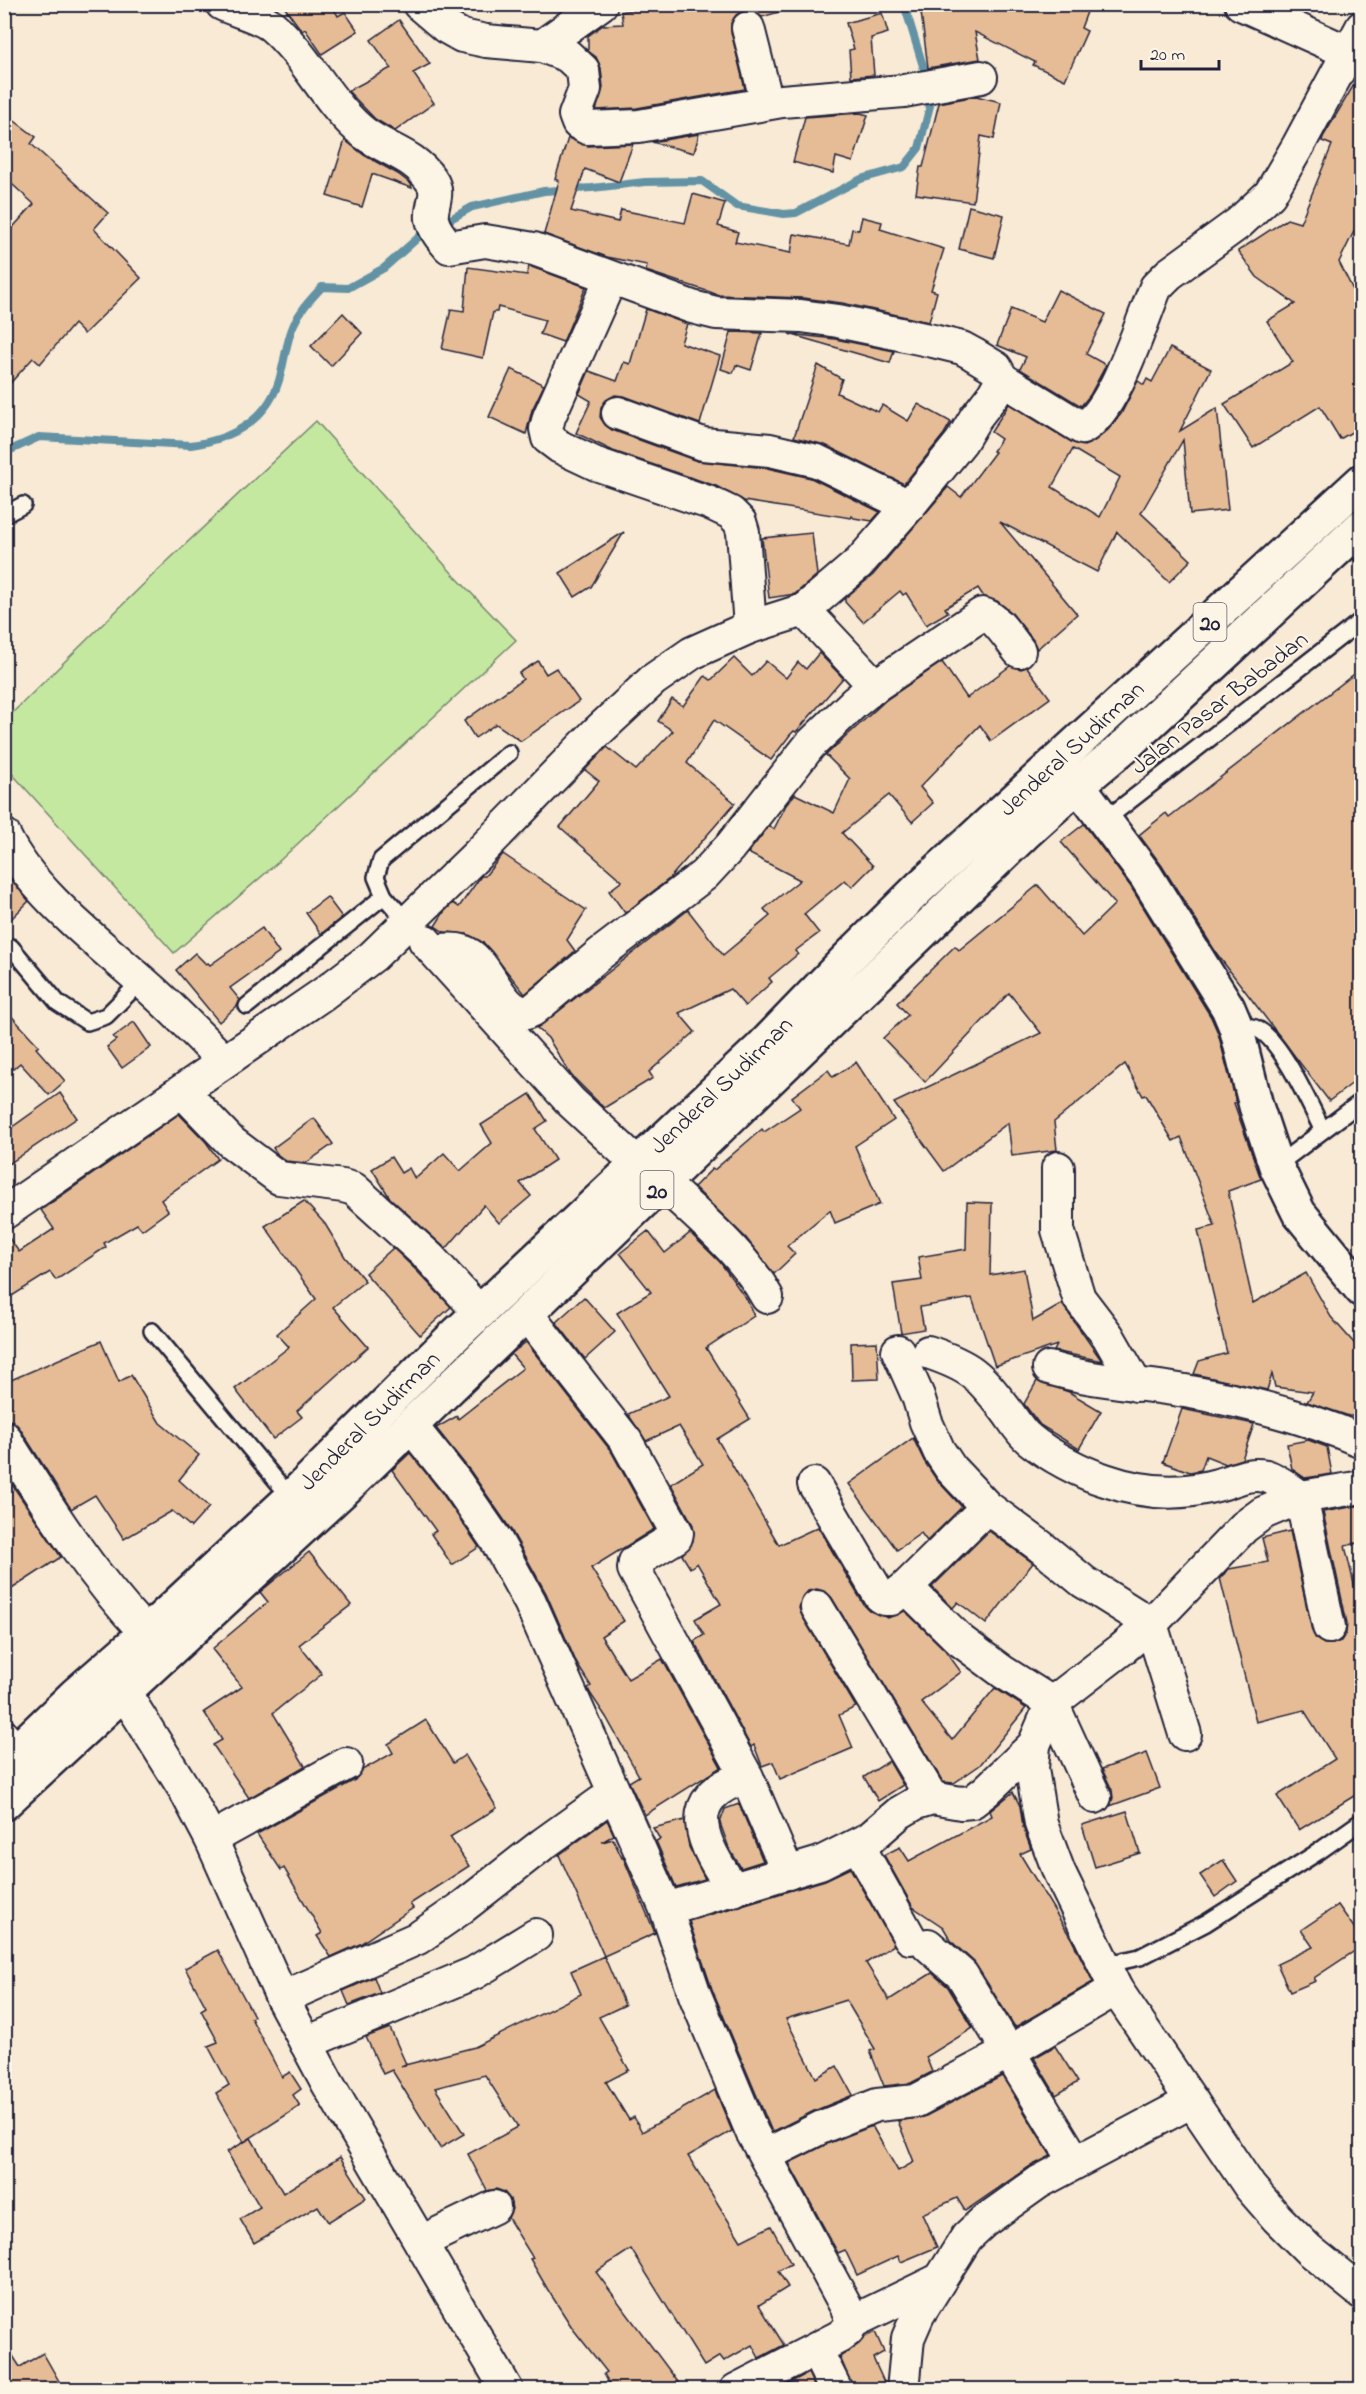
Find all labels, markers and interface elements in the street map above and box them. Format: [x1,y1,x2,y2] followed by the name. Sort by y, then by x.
[1141,33,1219,71] scale bar
[1150,43,1185,69] text: 20 m
[1194,603,1226,641] road number: 20
[1124,624,1317,784] street label: Jalan Pasar Babadan
[992,674,1154,826] street label: Jenderal Sudirman
[643,1010,802,1164] street label: Jenderal Sudirman
[640,1171,674,1209] road number: 20
[292,1344,450,1500] street label: Jenderal Sudirman

